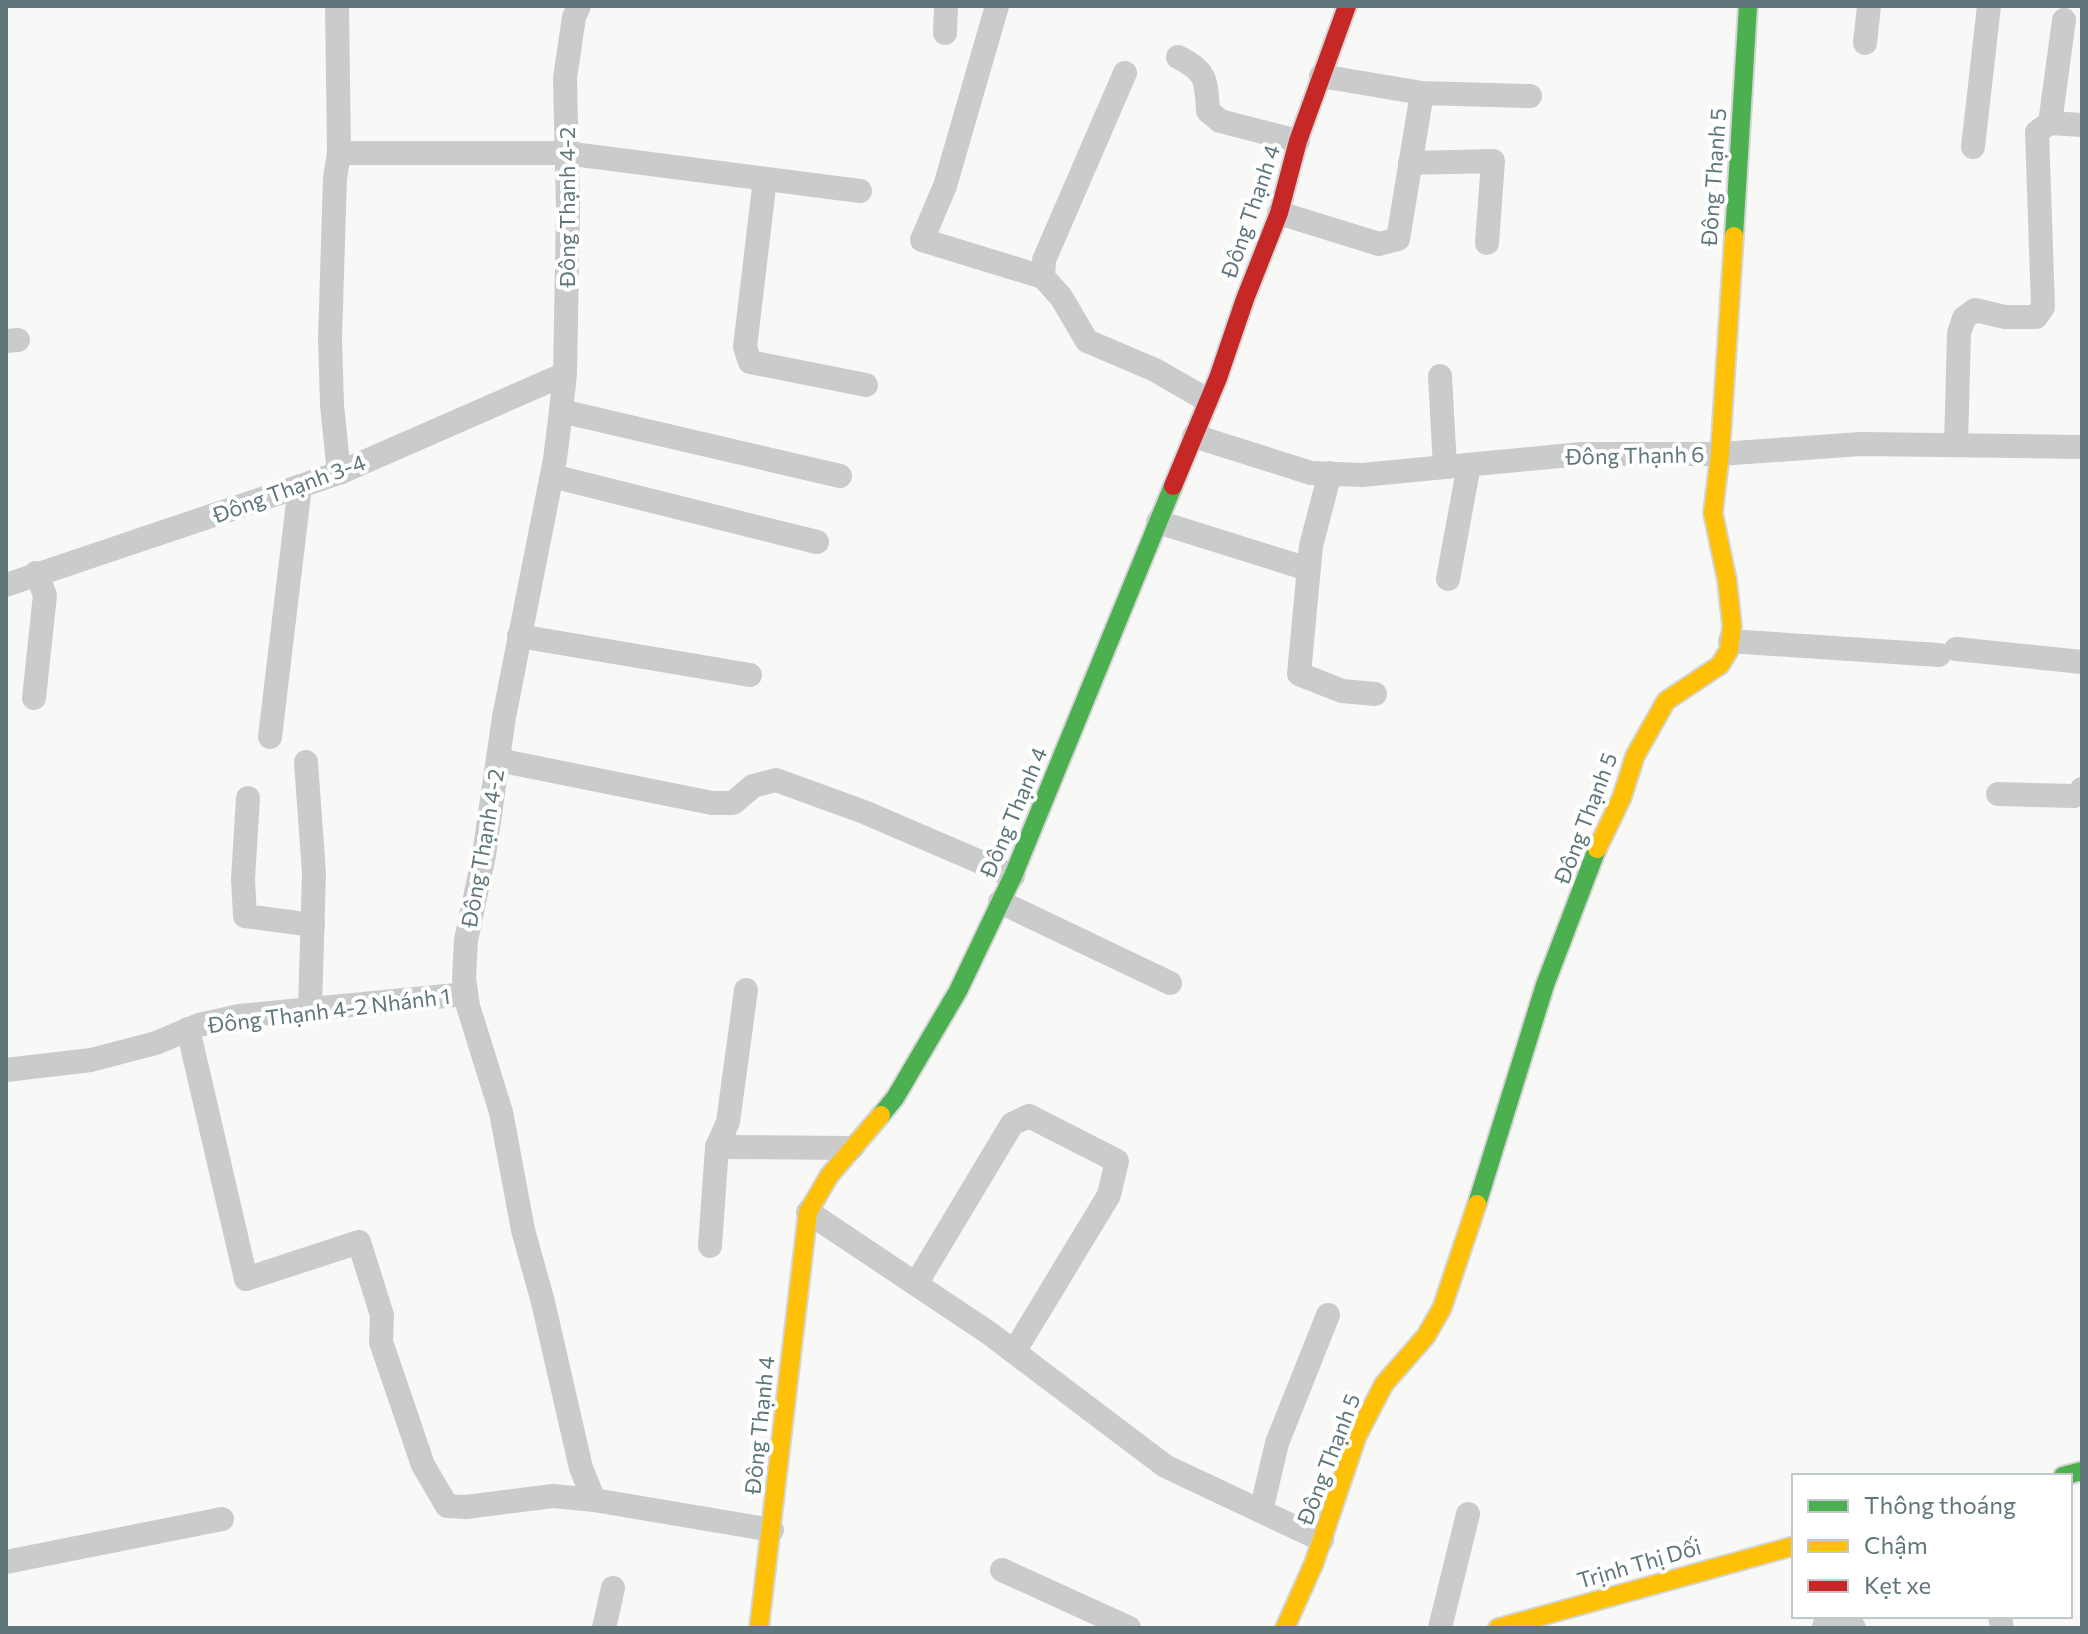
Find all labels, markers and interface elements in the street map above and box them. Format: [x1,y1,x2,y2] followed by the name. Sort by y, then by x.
[1695,107,1731,248] street label: Đông Thạnh 5
[553,127,580,288] street label: Đông Thạnh 4-2
[1214,141,1285,282] street label: Đông Thạnh 4
[1564,440,1705,470] street label: Đông Thạnh 6
[208,448,369,529] street label: Đông Thạnh 3-4
[973,743,1053,882] street label: Đông Thạnh 4
[1547,749,1622,888] street label: Đông Thạnh 5
[455,767,509,930] street label: Đông Thạnh 4-2
[205,982,452,1038] street label: Đông Thạnh 4-2 Nhánh 1
[738,1355,780,1496] street label: Đông Thạnh 4
[1290,1390,1365,1529] street label: Đông Thạnh 5
[1792,1474,2072,1618] legend
[1864,1490,2016,1519] text: Thông thoáng
[1864,1530,1928,1559] text: Chậm
[1574,1532,1704,1594] street label: Trịnh Thị Dối
[1864,1570,1931,1599] text: Kẹt xe

